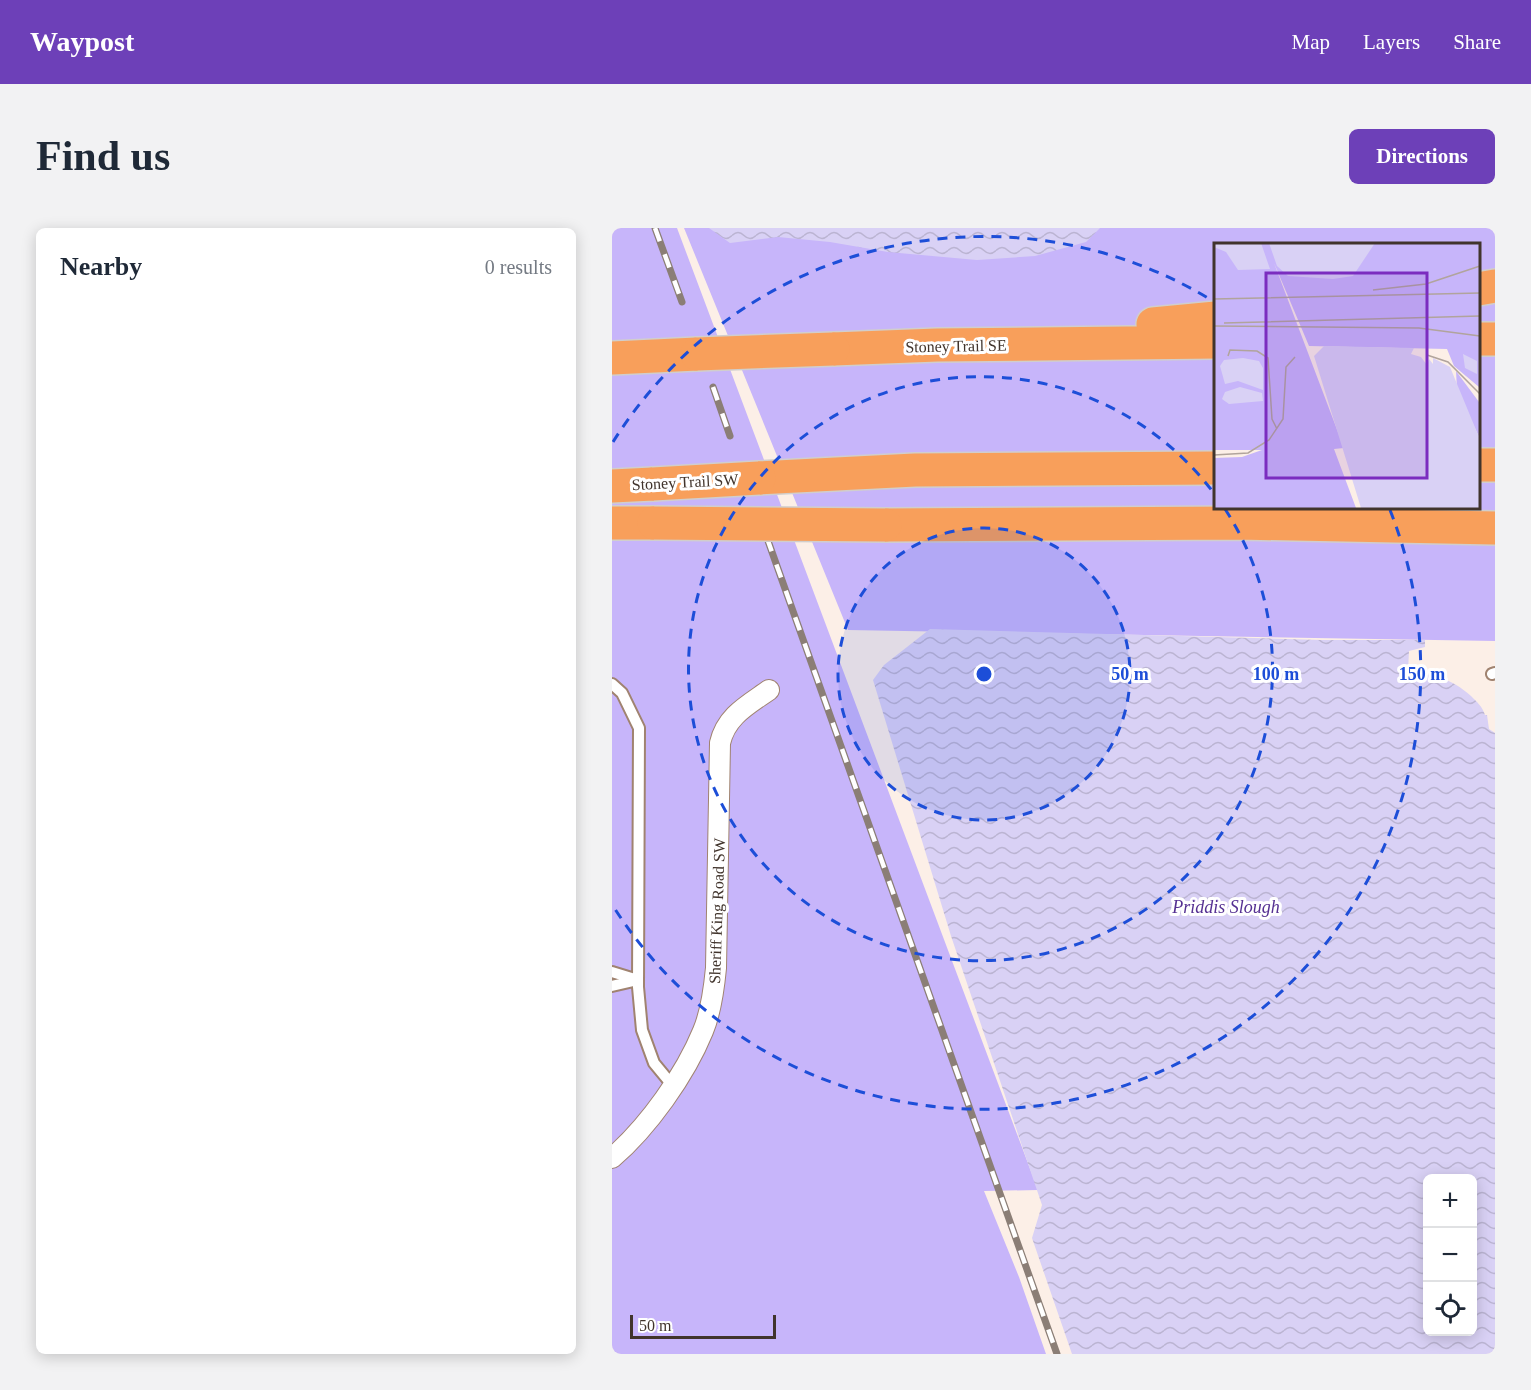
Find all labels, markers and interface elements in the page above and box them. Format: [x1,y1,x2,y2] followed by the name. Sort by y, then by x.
[30,26,134,57] text: Waypost
[1292,30,1330,54] text: Map
[1363,30,1420,54] text: Layers
[1453,30,1501,54] text: Share
[1349,129,1495,184] button: Directions
[36,133,170,179] text: Find us
[1214,243,1480,508] inset map
[60,252,142,281] text: Nearby
[485,256,552,278] text: 0 results
[905,337,1007,356] street label: Stoney Trail SE
[631,471,740,494] street label: Stoney Trail SW
[974,664,994,684] centre of rings
[1111,664,1149,684] text: 50 m
[1253,664,1299,684] text: 100 m
[1399,664,1445,684] text: 150 m
[706,837,729,984] street label: Sheriff King Road SW
[1171,897,1280,917] water label: Priddis Slough
[1423,1174,1477,1336] map controls
[1423,1174,1477,1228] button: +
[1423,1228,1477,1282] button: −
[1423,1282,1477,1336] button: locate
[630,1312,776,1340] scale bar
[639,1317,671,1334] text: 50 m

